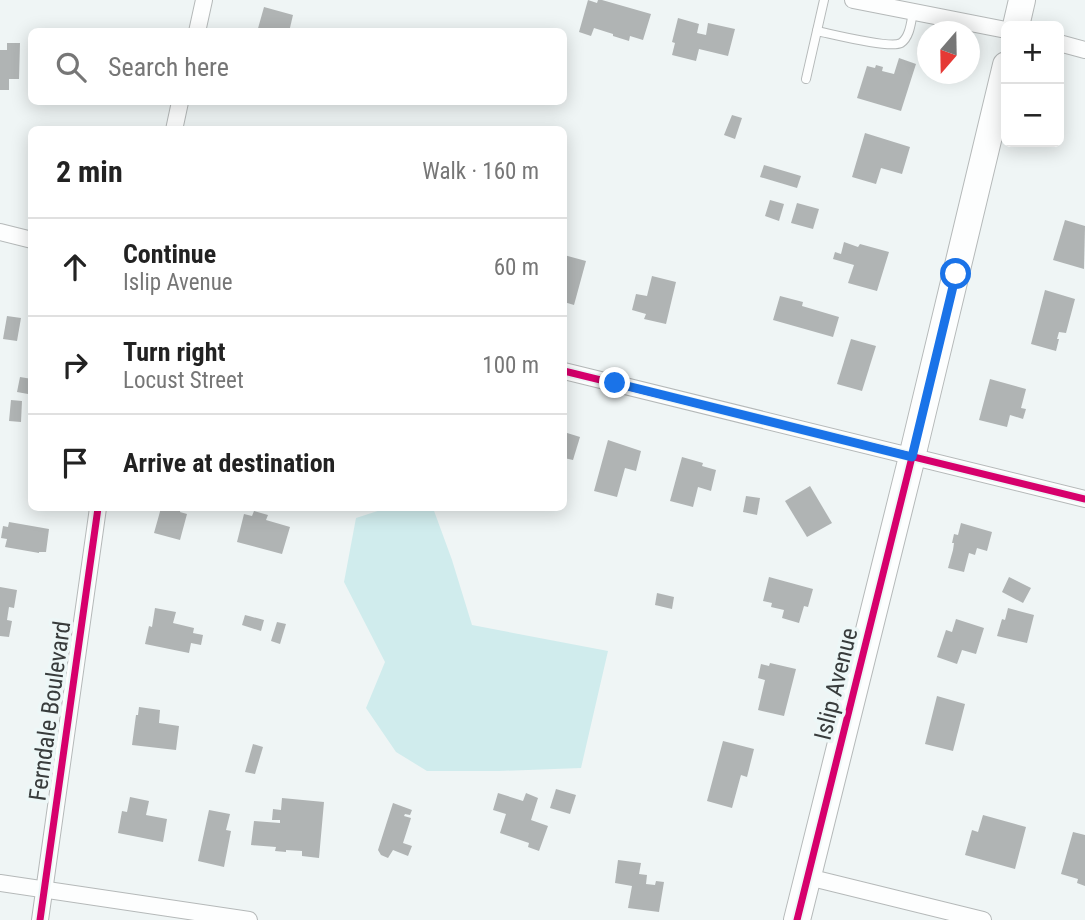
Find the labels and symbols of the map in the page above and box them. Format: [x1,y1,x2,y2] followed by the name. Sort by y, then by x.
[917,21,980,84] north arrow
[940,258,971,289] route start
[599,367,630,398] route end
[24,619,76,803] street label: Ferndale Boulevard
[809,625,863,743] street label: Islip Avenue

